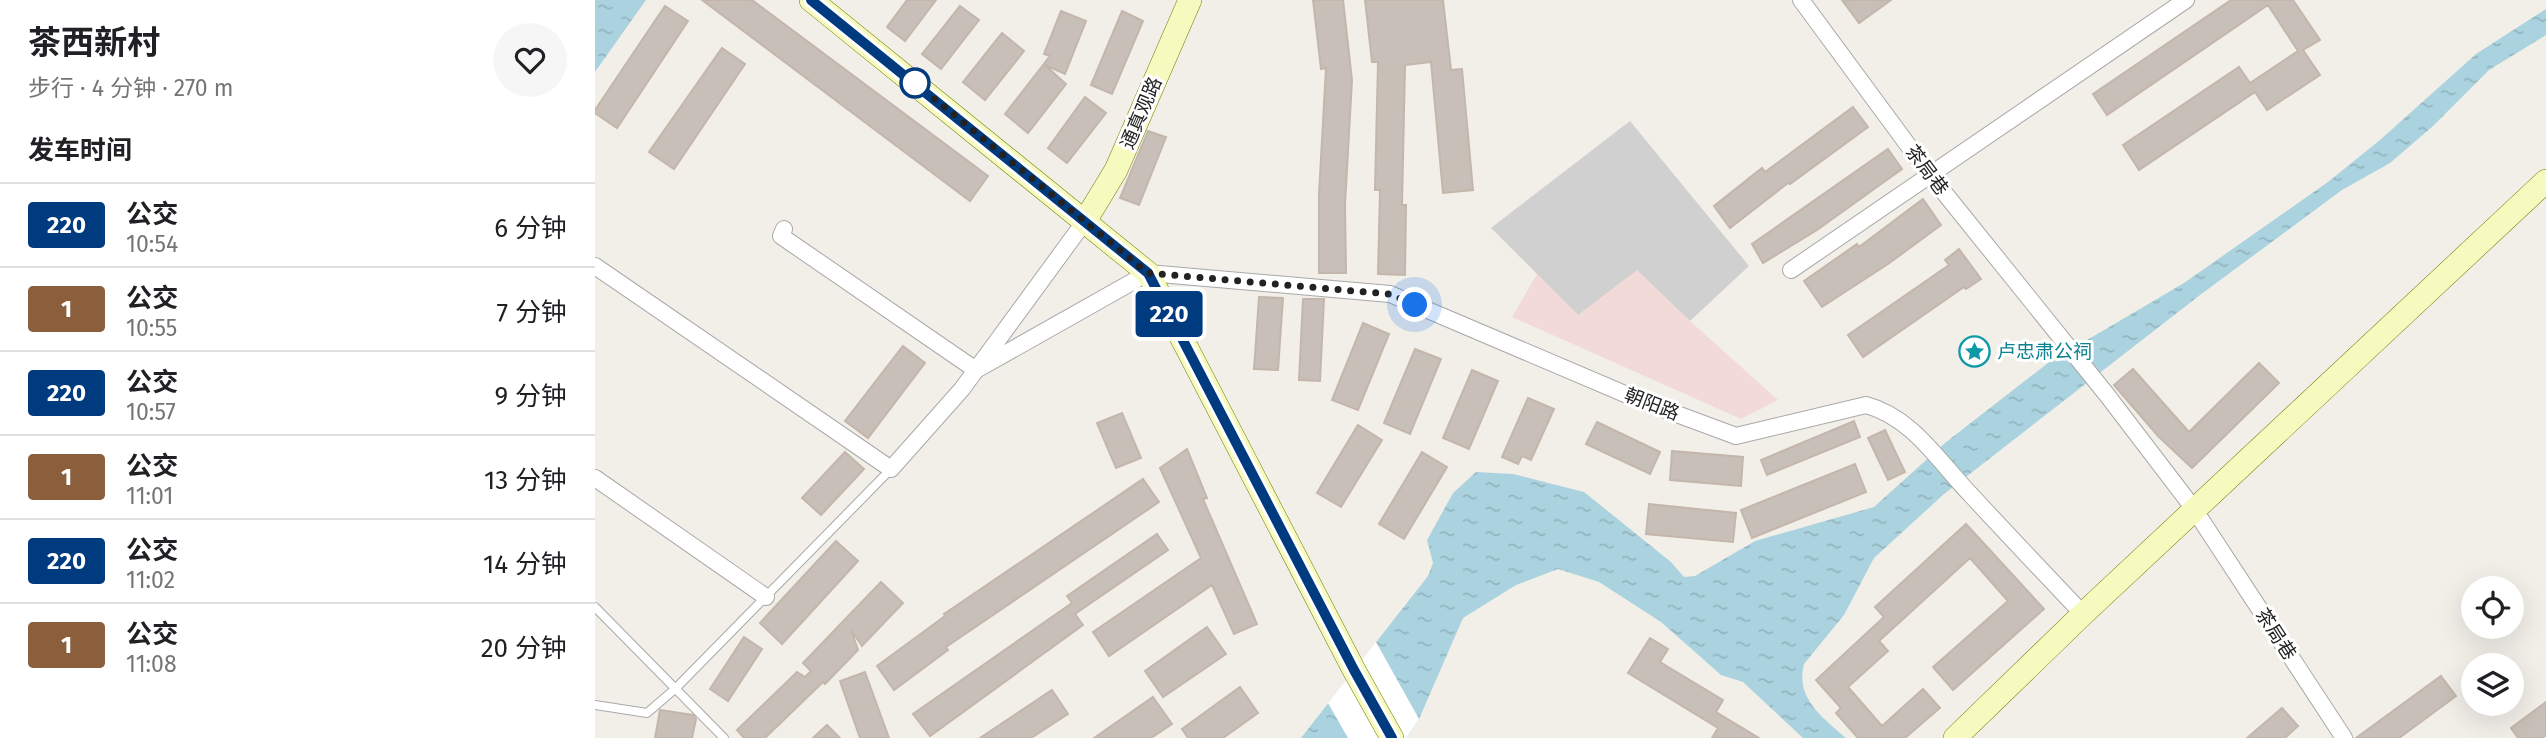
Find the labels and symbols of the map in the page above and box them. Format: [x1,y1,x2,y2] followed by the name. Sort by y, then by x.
[900,68,930,98] unlabelled marker
[1116,74,1166,152] street label: 通真观路
[1901,140,1953,200] street label: 茶局巷
[1397,287,1432,322] your location
[1129,291,1209,337] line badge: 220
[1957,334,1991,368] place icon: 卢忠肃公祠
[1997,340,2092,363] place label: 卢忠肃公祠
[1621,383,1683,425] street label: 朝阳路
[2251,604,2301,664] street label: 茶局巷

